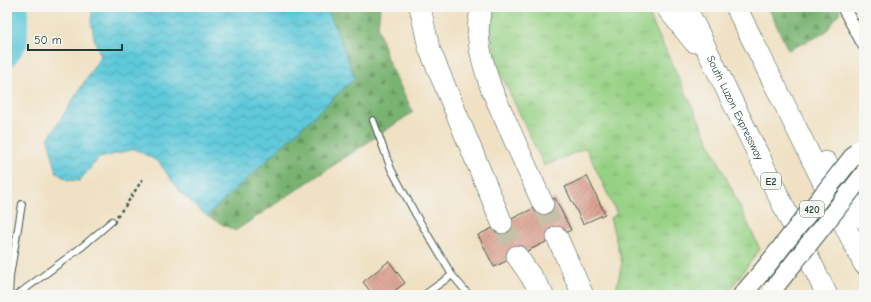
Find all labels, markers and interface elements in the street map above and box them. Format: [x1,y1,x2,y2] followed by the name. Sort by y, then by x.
[28,26,122,52] scale bar
[34,33,62,47] text: 50 m
[704,53,766,162] street label: South Luzon Expressway
[761,173,781,189] road number: E2
[800,201,824,217] road number: 420

